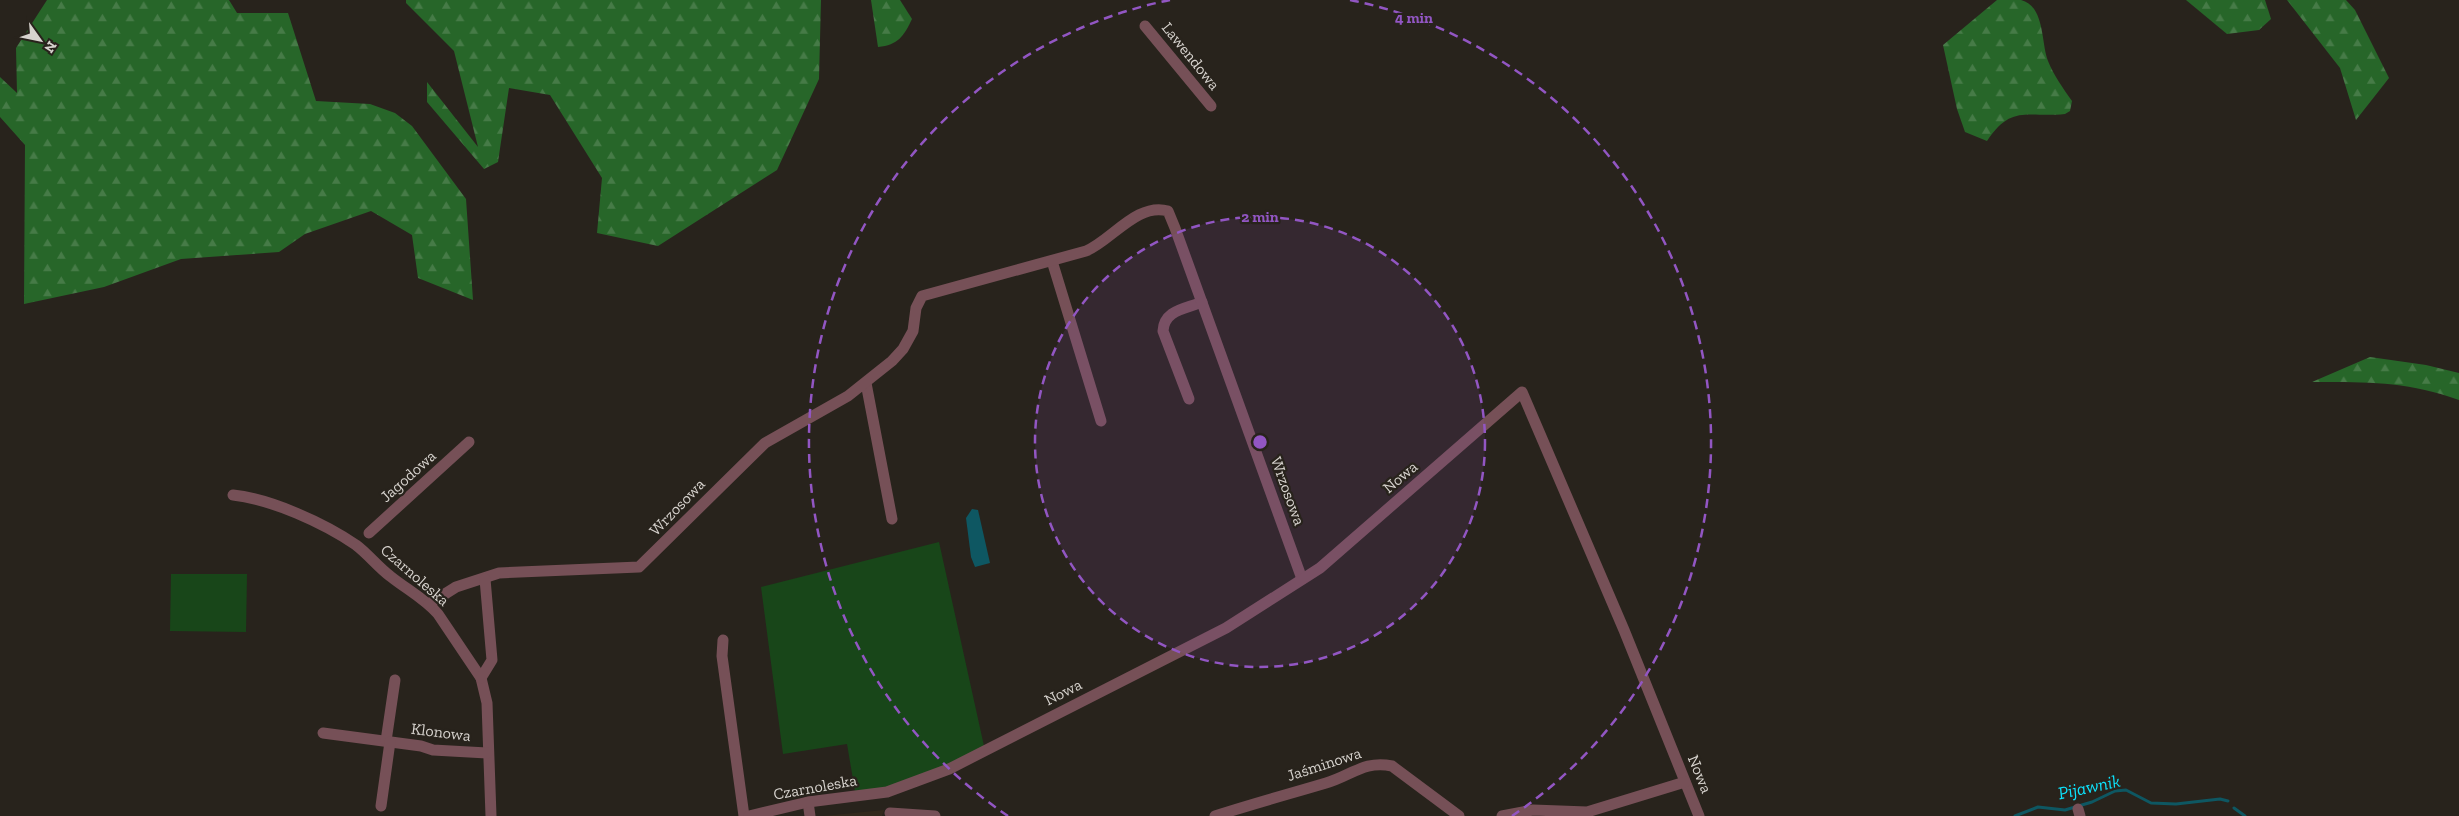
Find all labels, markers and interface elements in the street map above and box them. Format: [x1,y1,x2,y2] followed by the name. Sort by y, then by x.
[1395,9,1433,27] text: 4 min
[15,15,65,65] north arrow
[1158,18,1224,94] street label: Lawendowa
[40,38,61,56] text: N
[1241,208,1279,226] text: 2 min
[1251,433,1269,451] centre of rings
[376,446,440,506] street label: Jagodowa
[1267,454,1309,528] street label: Wrzosowa
[1379,457,1421,497] street label: Nowa
[645,474,709,539] street label: Wrzosowa
[377,540,453,610] street label: Czarnoleska
[1041,674,1085,709] street label: Nowa
[410,719,472,745] street label: Klonowa
[1284,743,1364,785] street label: Jaśminowa
[1684,752,1716,796] street label: Nowa
[772,770,858,804] street label: Czarnoleska
[2056,770,2122,804] water label: Pijawnik

